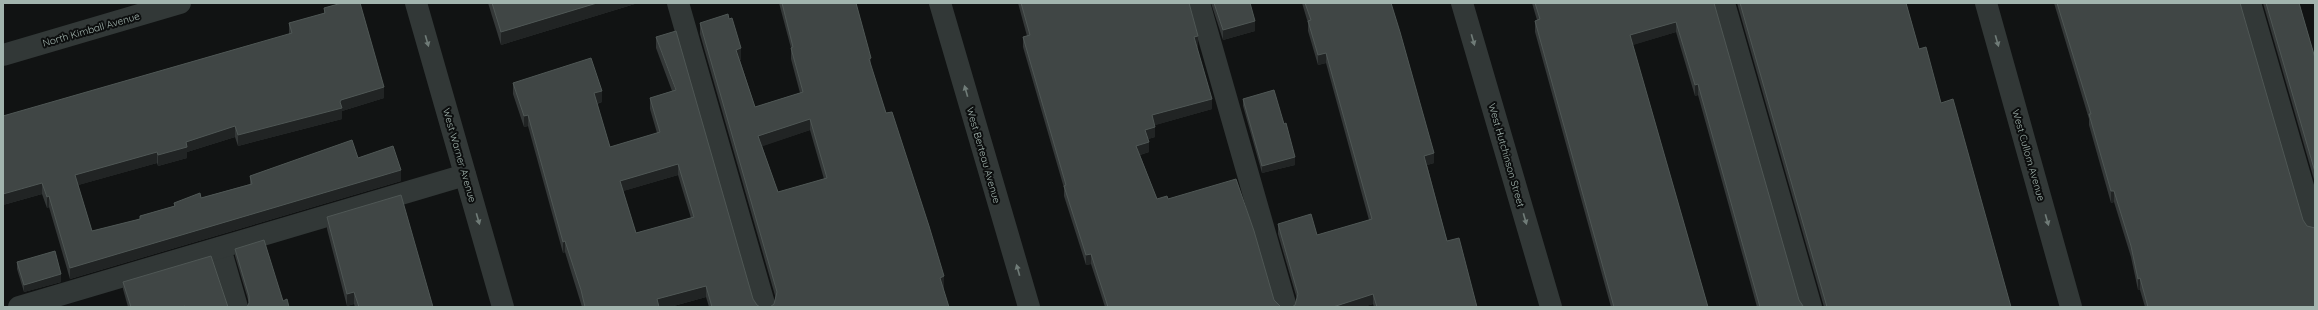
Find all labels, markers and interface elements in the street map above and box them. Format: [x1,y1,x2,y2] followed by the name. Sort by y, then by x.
[41,9,142,50] street label: North Kimball Avenue
[1994,34,2000,47] one-way arrow
[424,35,430,47] one-way arrow
[1470,35,1476,47] one-way arrow
[963,85,969,97] one-way arrow
[1485,102,1528,209] street label: West Hutchinson Street
[964,105,1004,205] street label: West Berteau Avenue
[440,106,479,204] street label: West Warner Avenue
[2009,108,2048,203] street label: West Cullom Avenue
[1522,213,1528,225] one-way arrow
[2044,213,2050,226] one-way arrow
[475,214,481,226] one-way arrow
[1015,263,1021,275] one-way arrow

